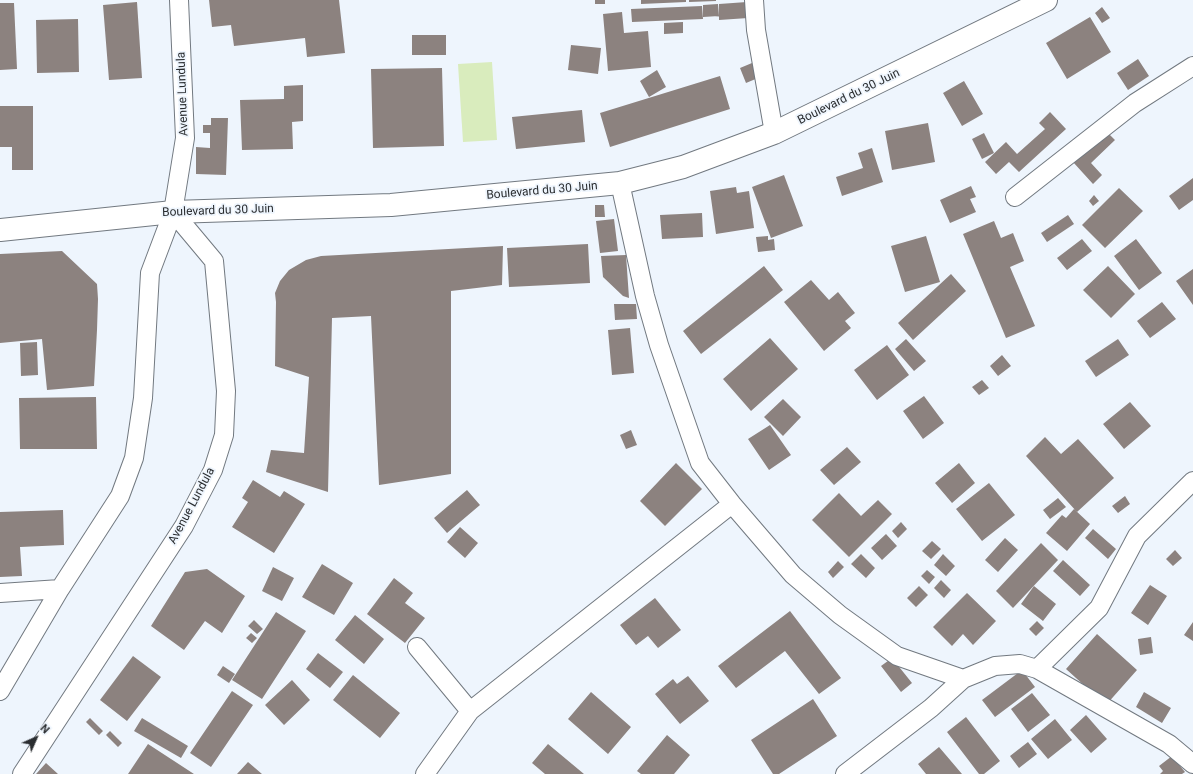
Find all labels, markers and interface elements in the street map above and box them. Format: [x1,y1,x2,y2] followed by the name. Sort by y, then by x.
[174,52,192,136] street label: Avenue Lundula
[796,66,902,128] street label: Boulevard du 30 Juin
[486,179,598,203] street label: Boulevard du 30 Juin
[162,202,274,220] street label: Boulevard du 30 Juin
[166,465,218,547] street label: Avenue Lundula
[16,718,56,758] north arrow
[37,722,52,736] text: N

